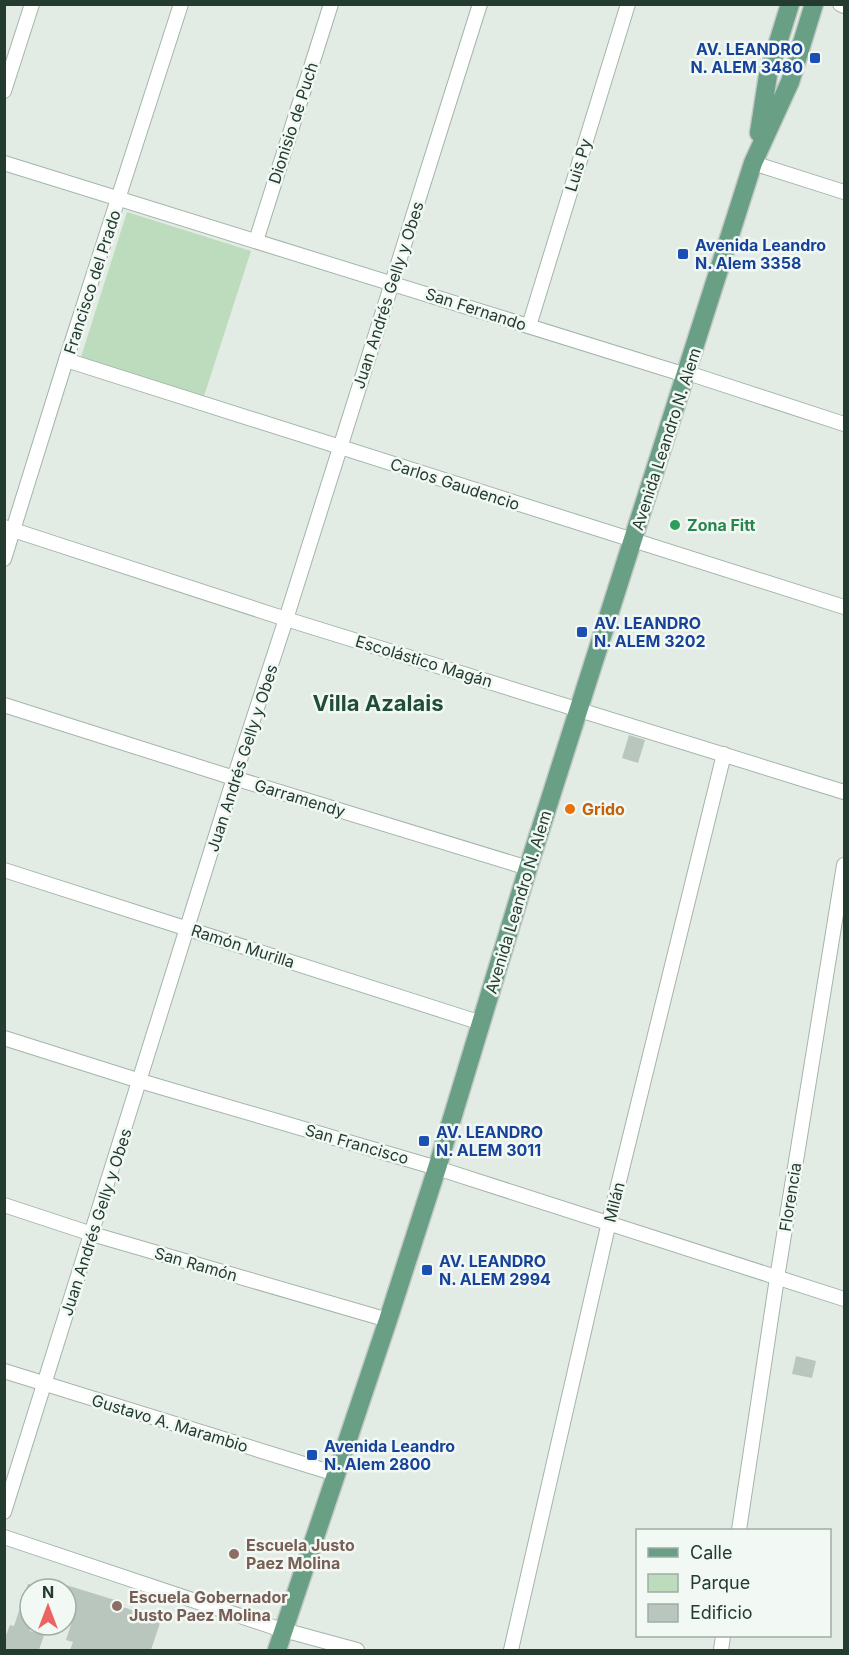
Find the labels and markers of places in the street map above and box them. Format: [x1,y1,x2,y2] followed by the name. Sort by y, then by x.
[690,39,803,77] place label: AV. LEANDRO N. ALEM 3480
[808,51,822,65] marker: AV. LEANDRO N. ALEM 3480
[695,235,826,273] place label: Avenida Leandro N. Alem 3358
[676,247,690,261] marker: Avenida Leandro N. Alem 3358
[687,515,756,535] place label: Zona Fitt
[668,518,682,532] marker: Zona Fitt
[594,613,706,651] place label: AV. LEANDRO N. ALEM 3202
[575,625,589,639] marker: AV. LEANDRO N. ALEM 3202
[582,799,625,819] place label: Grido
[563,802,577,816] marker: Grido
[436,1122,543,1160] place label: AV. LEANDRO N. ALEM 3011
[417,1134,431,1148] marker: AV. LEANDRO N. ALEM 3011
[439,1251,551,1289] place label: AV. LEANDRO N. ALEM 2994
[420,1263,434,1277] marker: AV. LEANDRO N. ALEM 2994
[324,1436,455,1474] place label: Avenida Leandro N. Alem 2800
[305,1448,319,1462] marker: Avenida Leandro N. Alem 2800
[246,1535,355,1573] place label: Escuela Justo Paez Molina
[227,1547,241,1561] marker: Escuela Justo Paez Molina
[129,1587,288,1625] place label: Escuela Gobernador Justo Paez Molina
[110,1599,124,1613] marker: Escuela Gobernador Justo Paez Molina

